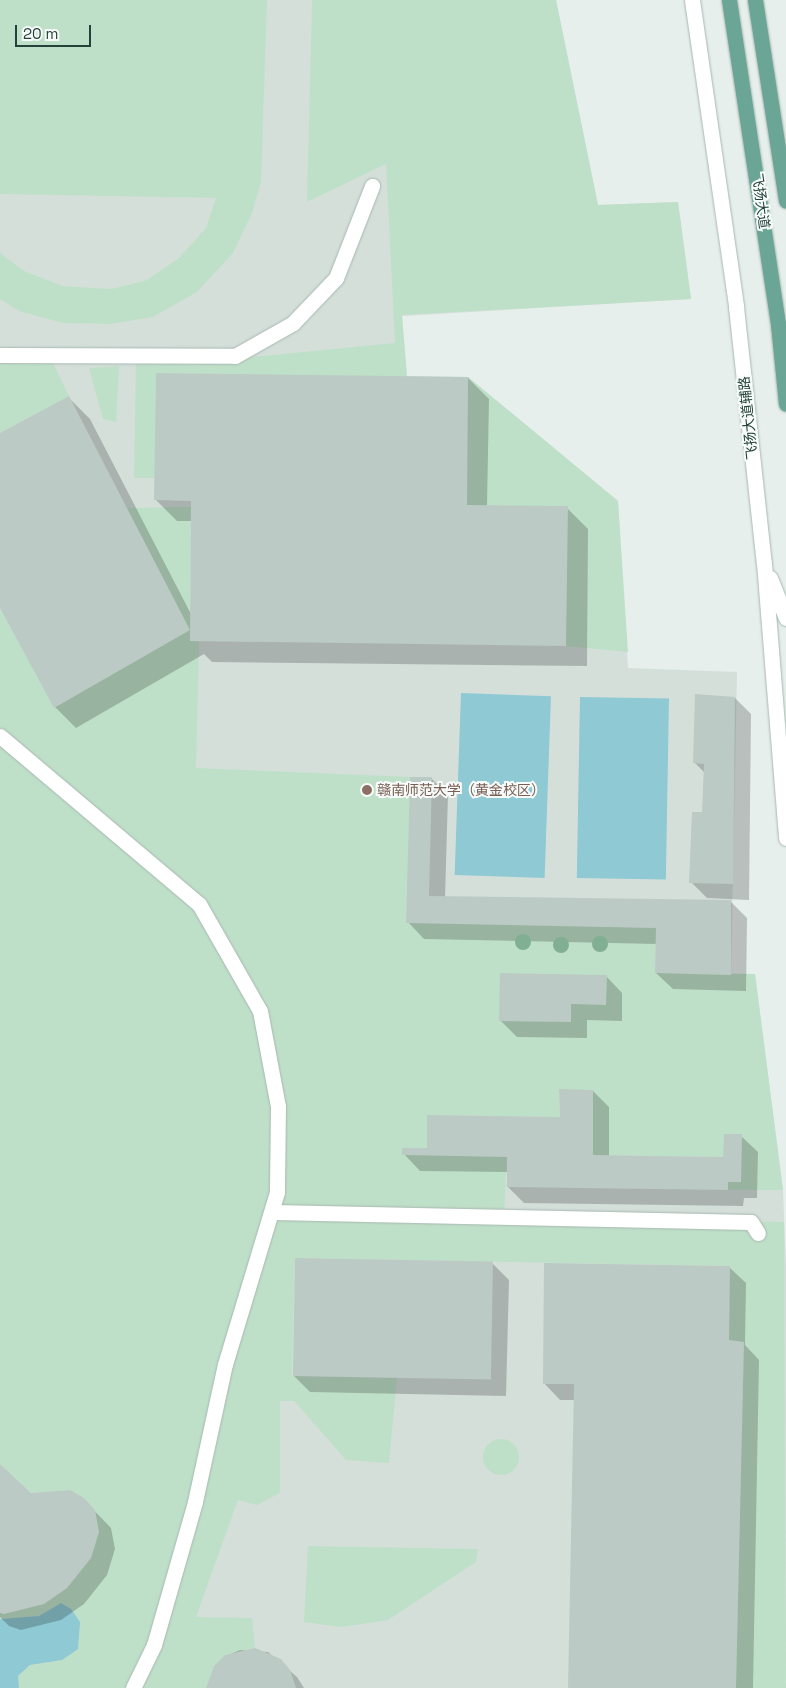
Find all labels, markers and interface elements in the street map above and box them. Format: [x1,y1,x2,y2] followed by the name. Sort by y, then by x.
[18,15,94,47] scale bar
[23,24,58,43] text: 20 m
[749,172,773,230] street label: 飞扬大道
[735,375,761,461] street label: 飞扬大道辅路
[377,782,545,798] place label: 赣南师范大学（黄金校区）
[361,784,373,796] marker: 赣南师范大学（黄金校区）

